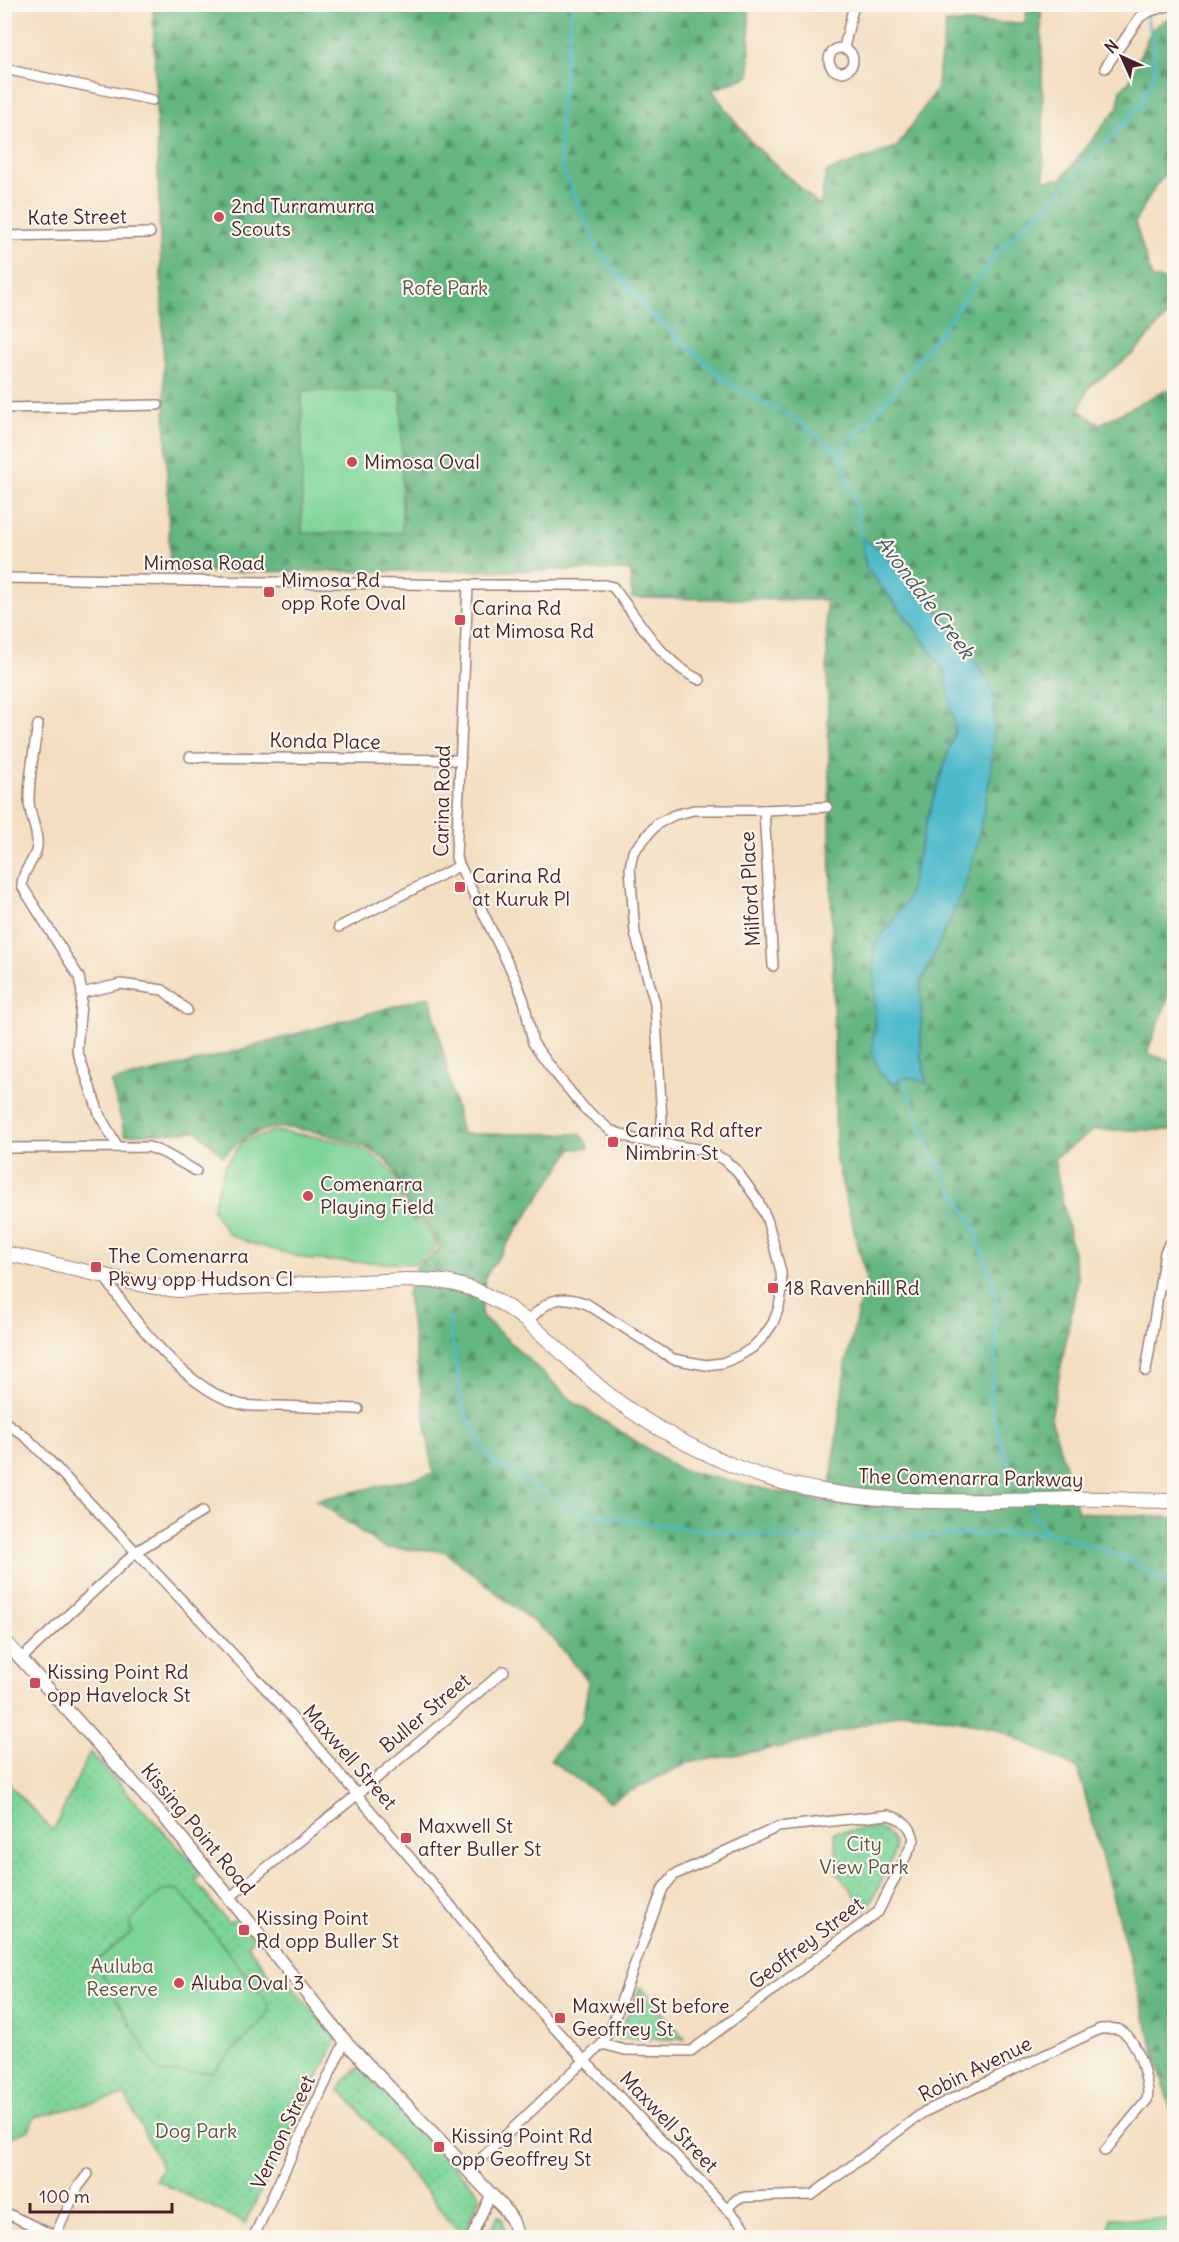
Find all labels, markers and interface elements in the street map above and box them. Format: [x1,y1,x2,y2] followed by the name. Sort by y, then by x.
[1092,27,1152,87] north arrow
[1100,35,1122,57] text: N
[231,193,375,241] place label: 2nd Turramurra Scouts
[27,203,127,230] street label: Kate Street
[212,210,226,224] marker: 2nd Turramurra Scouts
[402,275,488,300] park label: Rofe Park
[364,449,480,474] place label: Mimosa Oval
[345,455,359,469] marker: Mimosa Oval
[870,530,981,665] water label: Avondale Creek
[143,550,265,575] street label: Mimosa Road
[281,567,406,615] place label: Mimosa Rd opp Rofe Oval
[262,585,276,599] marker: Mimosa Rd opp Rofe Oval
[472,595,594,643] place label: Carina Rd at Mimosa Rd
[453,613,467,627] marker: Carina Rd at Mimosa Rd
[269,727,381,754] street label: Konda Place
[428,745,455,857] street label: Carina Road
[734,831,765,947] street label: Milford Place
[472,863,570,911] place label: Carina Rd at Kuruk Pl
[453,880,467,894] marker: Carina Rd at Kuruk Pl
[625,1117,762,1165] place label: Carina Rd after Nimbrin St
[606,1135,620,1149] marker: Carina Rd after Nimbrin St
[320,1171,434,1219] place label: Comenarra Playing Field
[301,1189,315,1203] marker: Comenarra Playing Field
[108,1243,293,1291] place label: The Comenarra Pkwy opp Hudson Cl
[89,1260,103,1274] marker: The Comenarra Pkwy opp Hudson Cl
[785,1275,920,1300] place label: 18 Ravenhill Rd
[766,1281,780,1295] marker: 18 Ravenhill Rd
[858,1463,1084,1492] street label: The Comenarra Parkway
[47,1659,191,1707] place label: Kissing Point Rd opp Havelock St
[374,1667,475,1758] street label: Buller Street
[28,1676,42,1690] marker: Kissing Point Rd opp Havelock St
[298,1699,403,1814] street label: Maxwell Street
[136,1758,261,1900] street label: Kissing Point Road
[418,1813,541,1861] place label: Maxwell St after Buller St
[399,1831,413,1845] marker: Maxwell St after Buller St
[819,1831,909,1879] park label: City View Park
[743,1891,868,1994] street label: Geoffrey Street
[256,1905,399,1953] place label: Kissing Point Rd opp Buller St
[237,1923,251,1937] marker: Kissing Point Rd opp Buller St
[86,1953,158,2001] park label: Auluba Reserve
[191,1970,304,1995] place label: Aluba Oval 3
[172,1976,186,1990] marker: Aluba Oval 3
[572,1993,730,2041] place label: Maxwell St before Geoffrey St
[553,2011,567,2025] marker: Maxwell St before Geoffrey St
[914,2030,1035,2107] street label: Robin Avenue
[615,2066,724,2178] street label: Maxwell Street
[245,2070,320,2193] street label: Vernon Street
[155,2118,237,2143] park label: Dog Park
[451,2123,593,2171] place label: Kissing Point Rd opp Geoffrey St
[432,2140,446,2154] marker: Kissing Point Rd opp Geoffrey St
[30,2176,172,2214] scale bar
[39,2185,90,2208] text: 100 m

